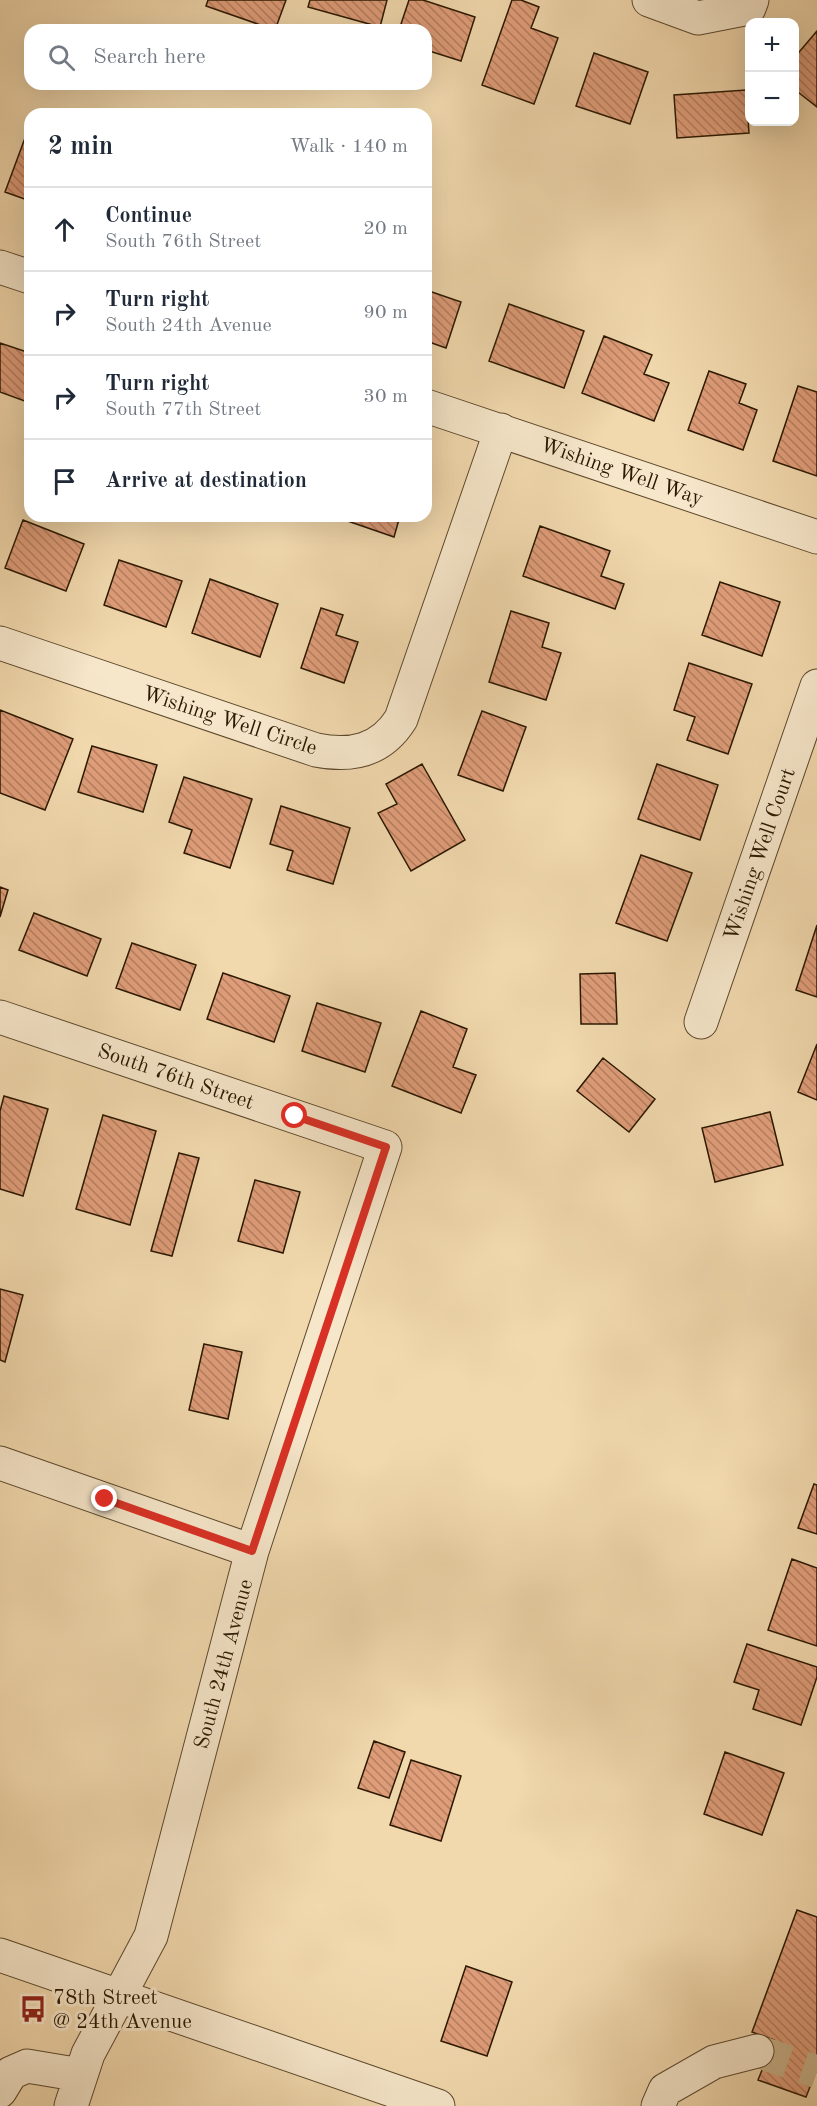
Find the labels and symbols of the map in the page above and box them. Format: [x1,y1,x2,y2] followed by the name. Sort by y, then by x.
[537,435,706,510] street label: Wishing Well Way
[140,683,319,760] street label: Wishing Well Circle
[721,766,800,943] street label: Wishing Well Court
[95,1041,256,1114] street label: South 76th Street
[281,1102,307,1128] route start
[91,1485,117,1511] route end
[192,1577,257,1752] street label: South 24th Avenue
[53,1988,192,2033] place label: 78th Street @ 24th Avenue
[18,1994,48,2024] bus stop icon: 78th Street @ 24th Avenue

